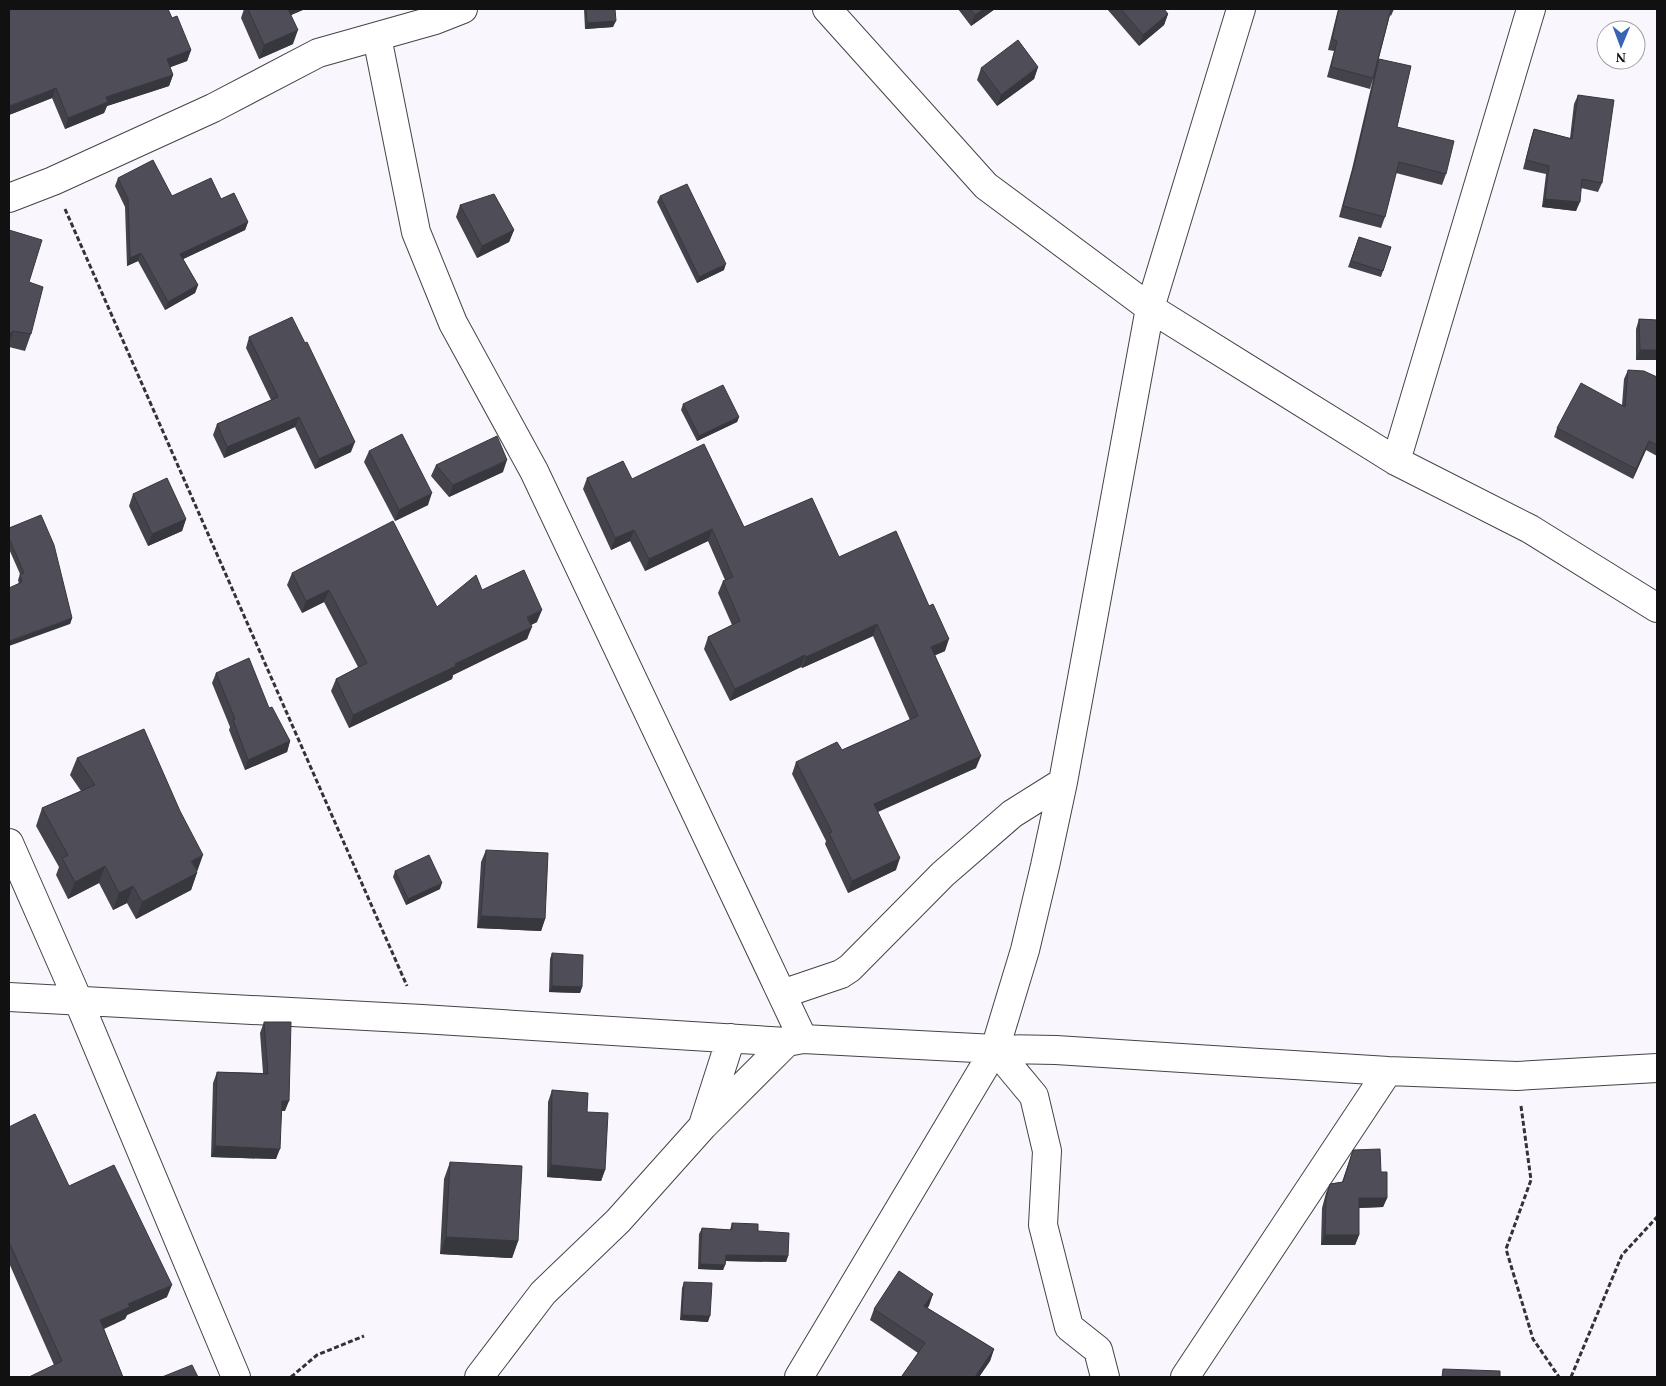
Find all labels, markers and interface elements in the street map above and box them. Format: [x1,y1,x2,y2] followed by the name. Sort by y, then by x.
[1596,20,1646,70] north arrow
[1616,50,1626,65] text: N

